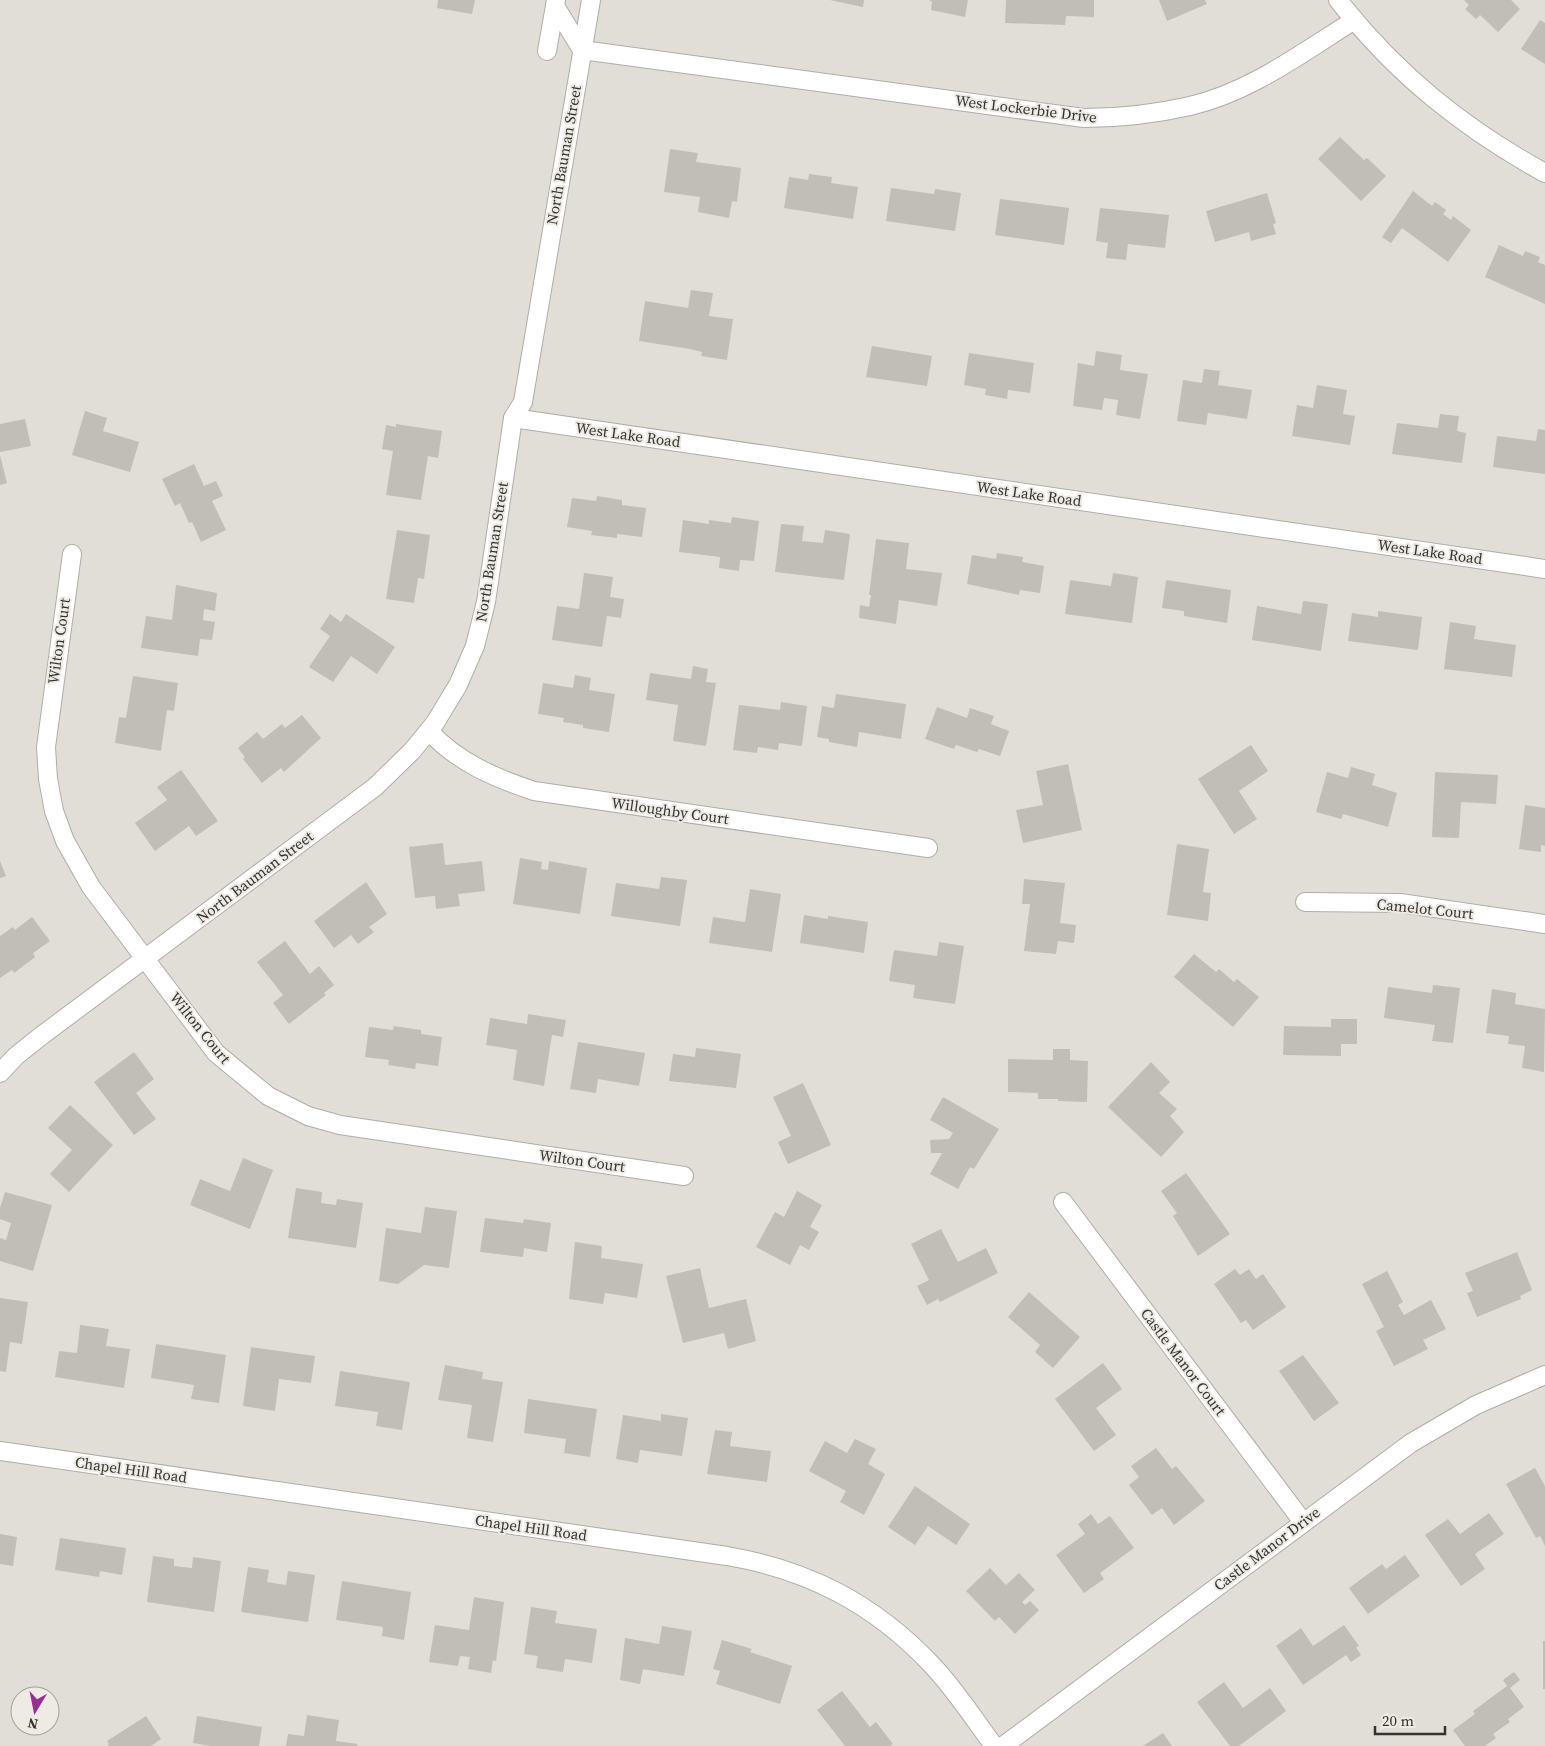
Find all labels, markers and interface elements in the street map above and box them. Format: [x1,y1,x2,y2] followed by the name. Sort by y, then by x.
[541,83,586,226] street label: North Bauman Street
[954,89,1098,128] street label: West Lockerbie Drive
[574,417,682,452] street label: West Lake Road
[975,476,1083,511] street label: West Lake Road
[470,480,513,623] street label: North Bauman Street
[1376,534,1484,569] street label: West Lake Road
[42,596,75,685] street label: Wilton Court
[610,792,730,829] street label: Willoughby Court
[192,826,318,928] street label: North Bauman Street
[1376,893,1474,924] street label: Camelot Court
[165,987,236,1068] street label: Wilton Court
[538,1144,627,1177] street label: Wilton Court
[1136,1304,1231,1420] street label: Castle Manor Court
[74,1451,189,1488] street label: Chapel Hill Road
[1209,1501,1324,1596] street label: Castle Manor Drive
[474,1509,589,1546] street label: Chapel Hill Road
[10,1686,60,1736] north arrow
[1375,1704,1445,1736] scale bar
[1382,1710,1414,1731] text: 20 m
[26,1713,40,1735] text: N

